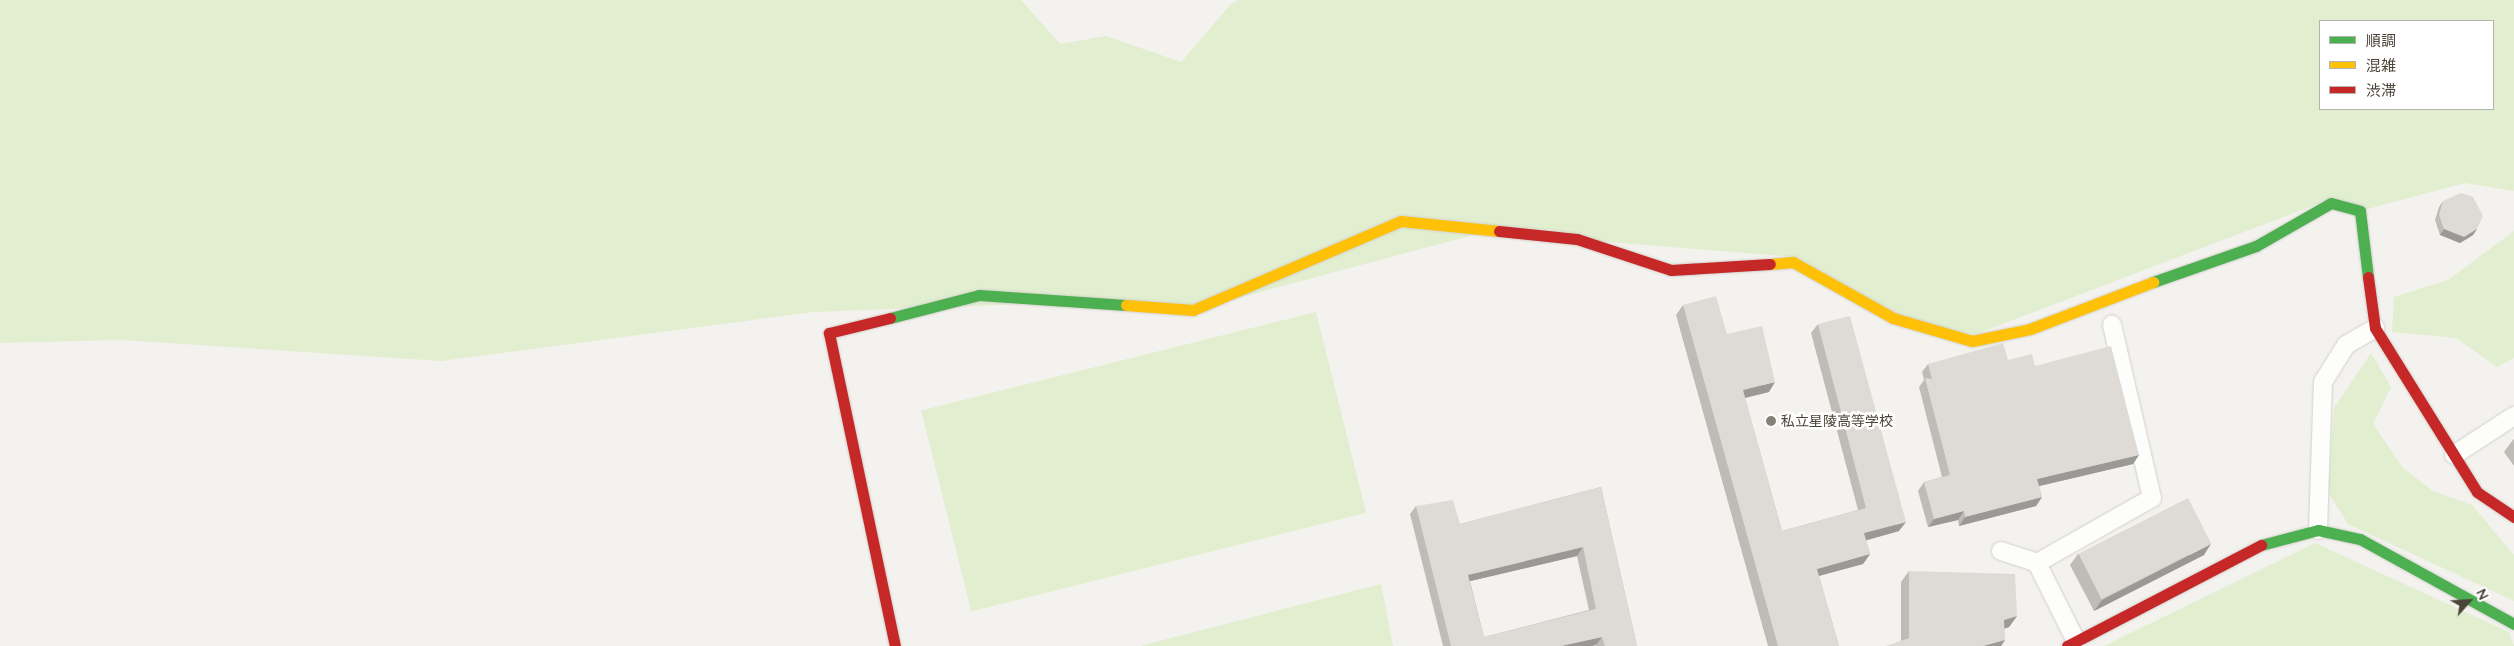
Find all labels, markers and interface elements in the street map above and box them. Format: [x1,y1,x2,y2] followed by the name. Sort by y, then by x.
[2319,20,2494,110] legend
[2366,31,2396,50] text: 順調
[2366,56,2396,75] text: 混雑
[2366,81,2396,100] text: 渋滞
[1781,413,1893,429] place label: 私立星陵高等学校
[1765,415,1777,427] marker: 私立星陵高等学校
[2444,576,2494,626] north arrow
[2472,586,2493,603] text: N

